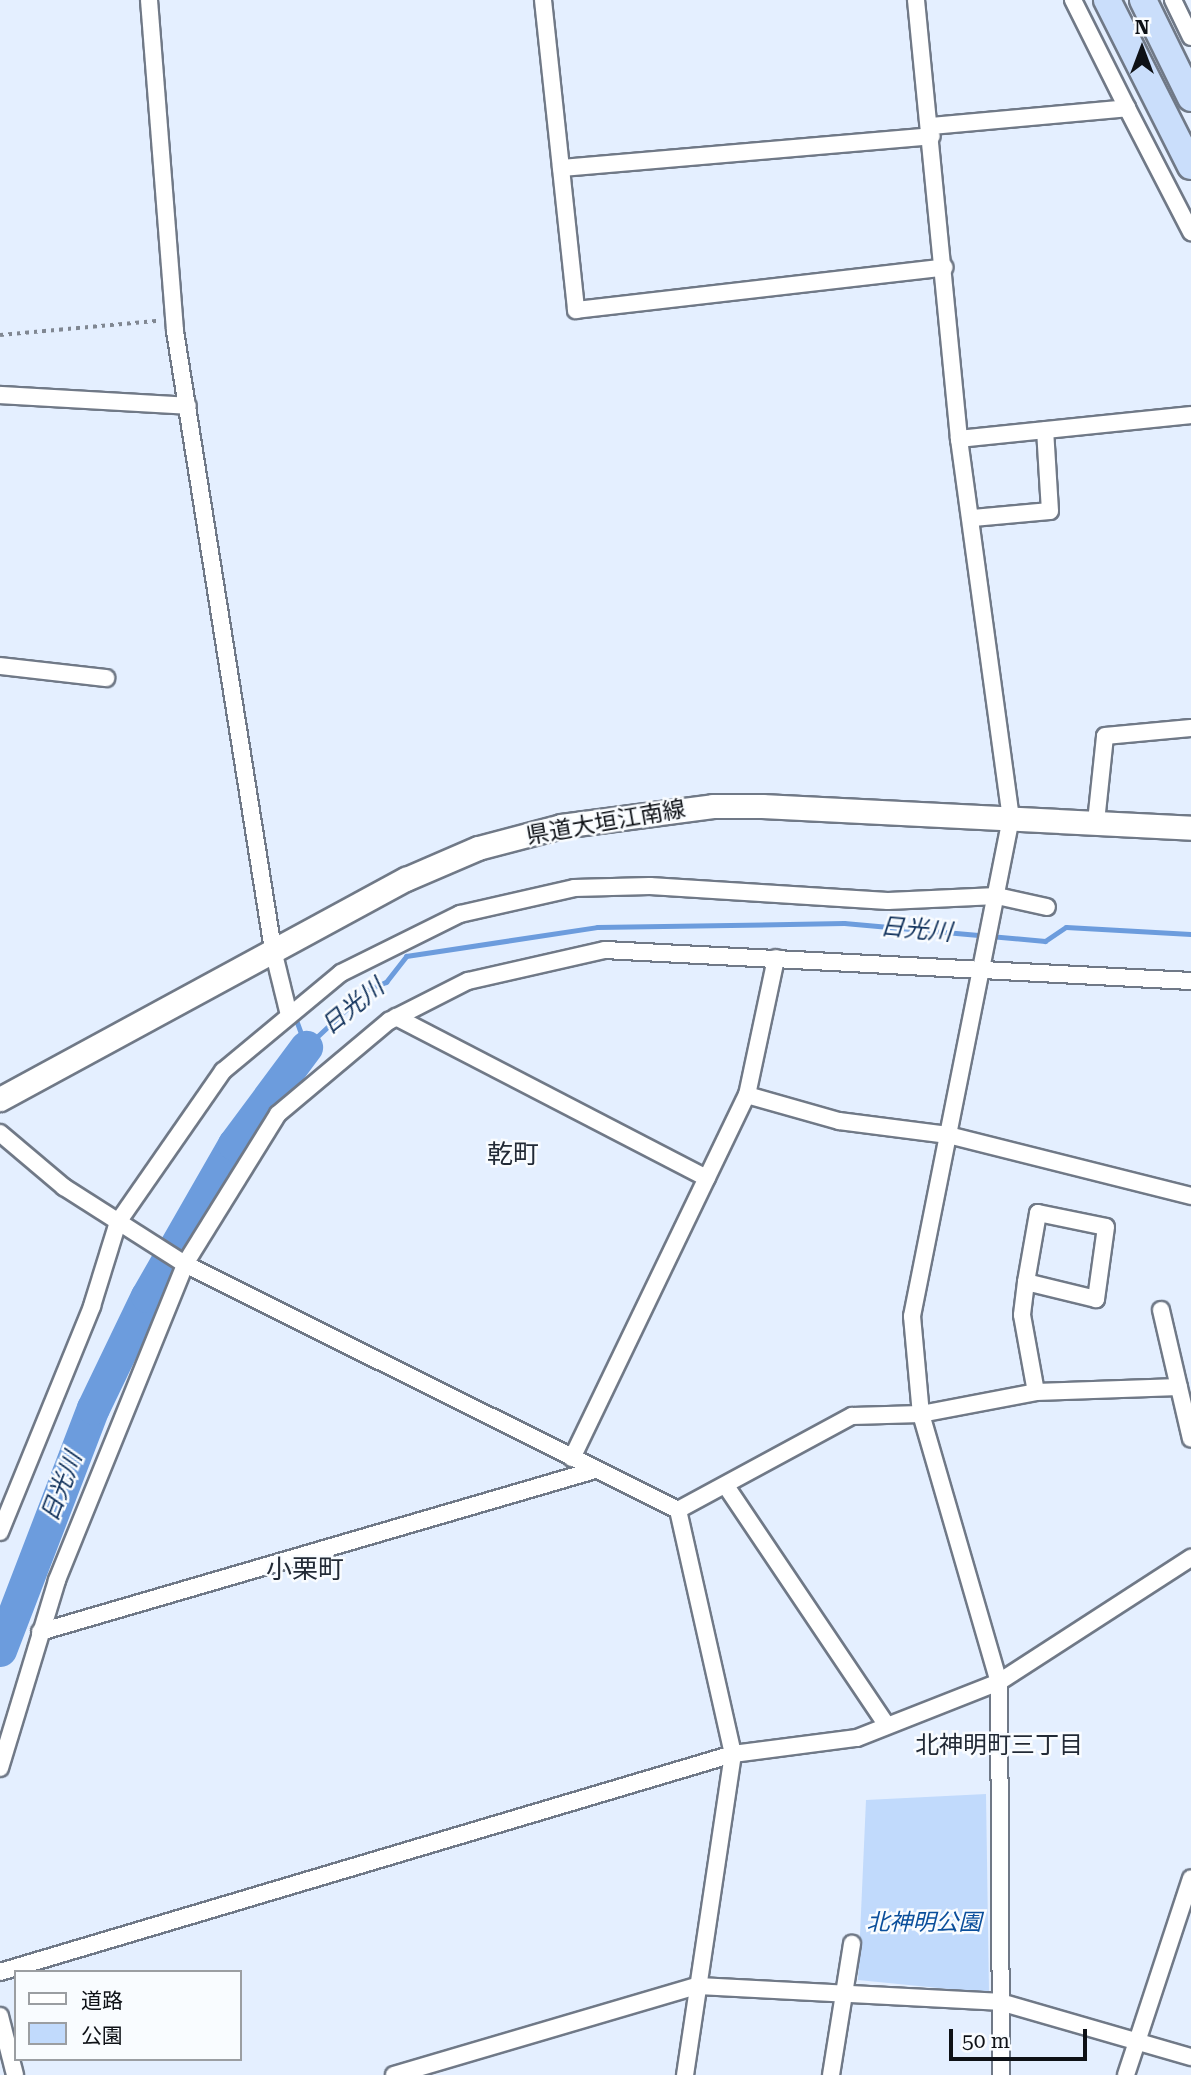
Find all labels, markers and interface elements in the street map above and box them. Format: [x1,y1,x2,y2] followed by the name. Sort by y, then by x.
[1107,14,1177,84] north arrow
[1135,16,1149,39] text: N
[524,795,688,851] street label: 県道大垣江南線
[879,913,953,947] water label: 日光川
[316,973,390,1041] water label: 日光川
[487,1139,539,1171] district label: 乾町
[36,1448,88,1526] water label: 日光川
[266,1554,344,1586] district label: 小栗町
[915,1732,1083,1760] district label: 北神明町三丁目
[867,1909,981,1937] park label: 北神明公園
[14,1970,242,2061] legend
[81,1989,123,2013] text: 道路
[953,2016,1091,2060] scale bar
[81,2024,123,2048] text: 公園
[962,2029,1010,2053] text: 50 m

